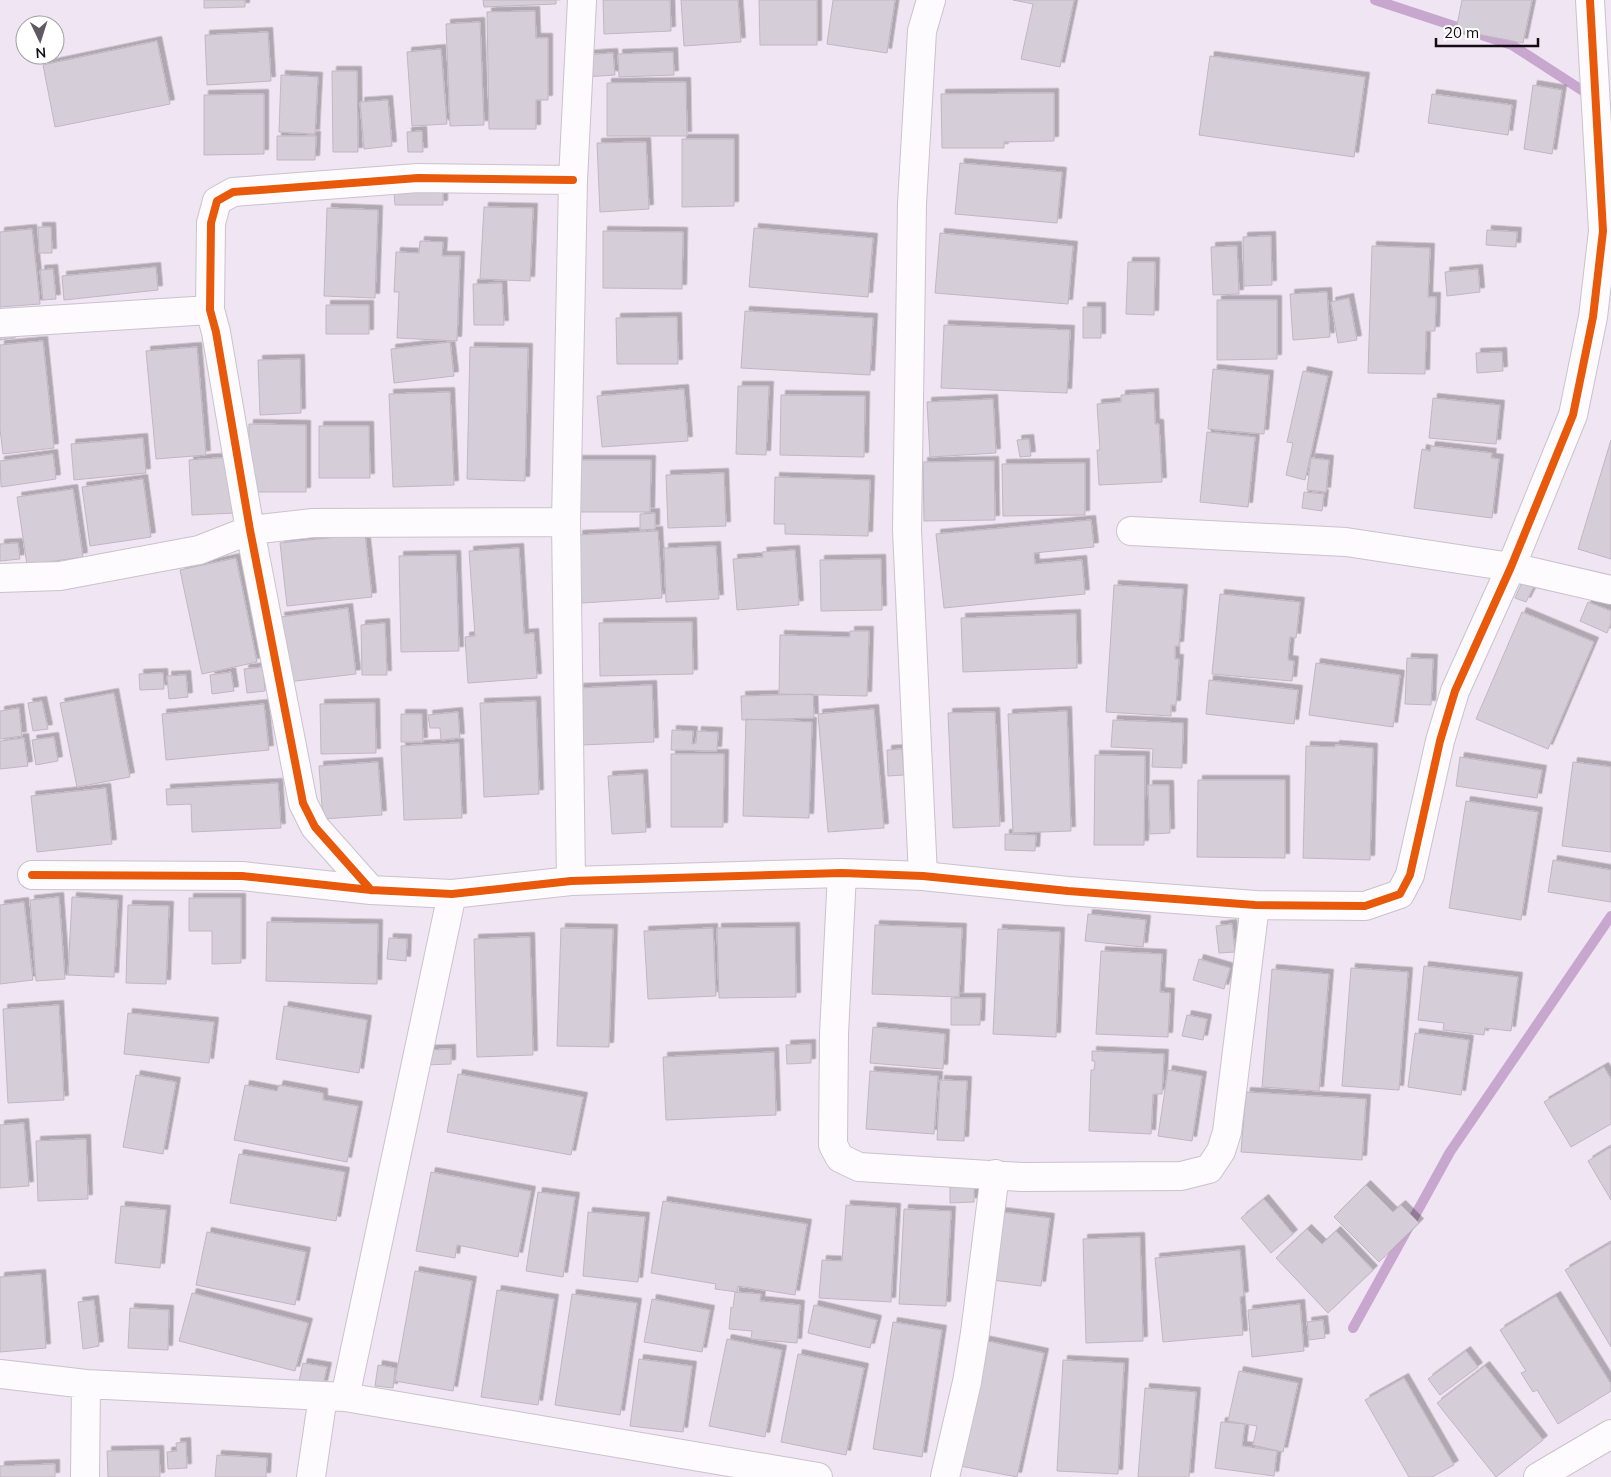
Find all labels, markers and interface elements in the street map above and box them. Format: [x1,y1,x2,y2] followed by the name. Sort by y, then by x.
[15,15,65,65] north arrow
[1436,15,1538,47] scale bar
[1444,23,1479,42] text: 20 m
[35,44,47,62] text: N

